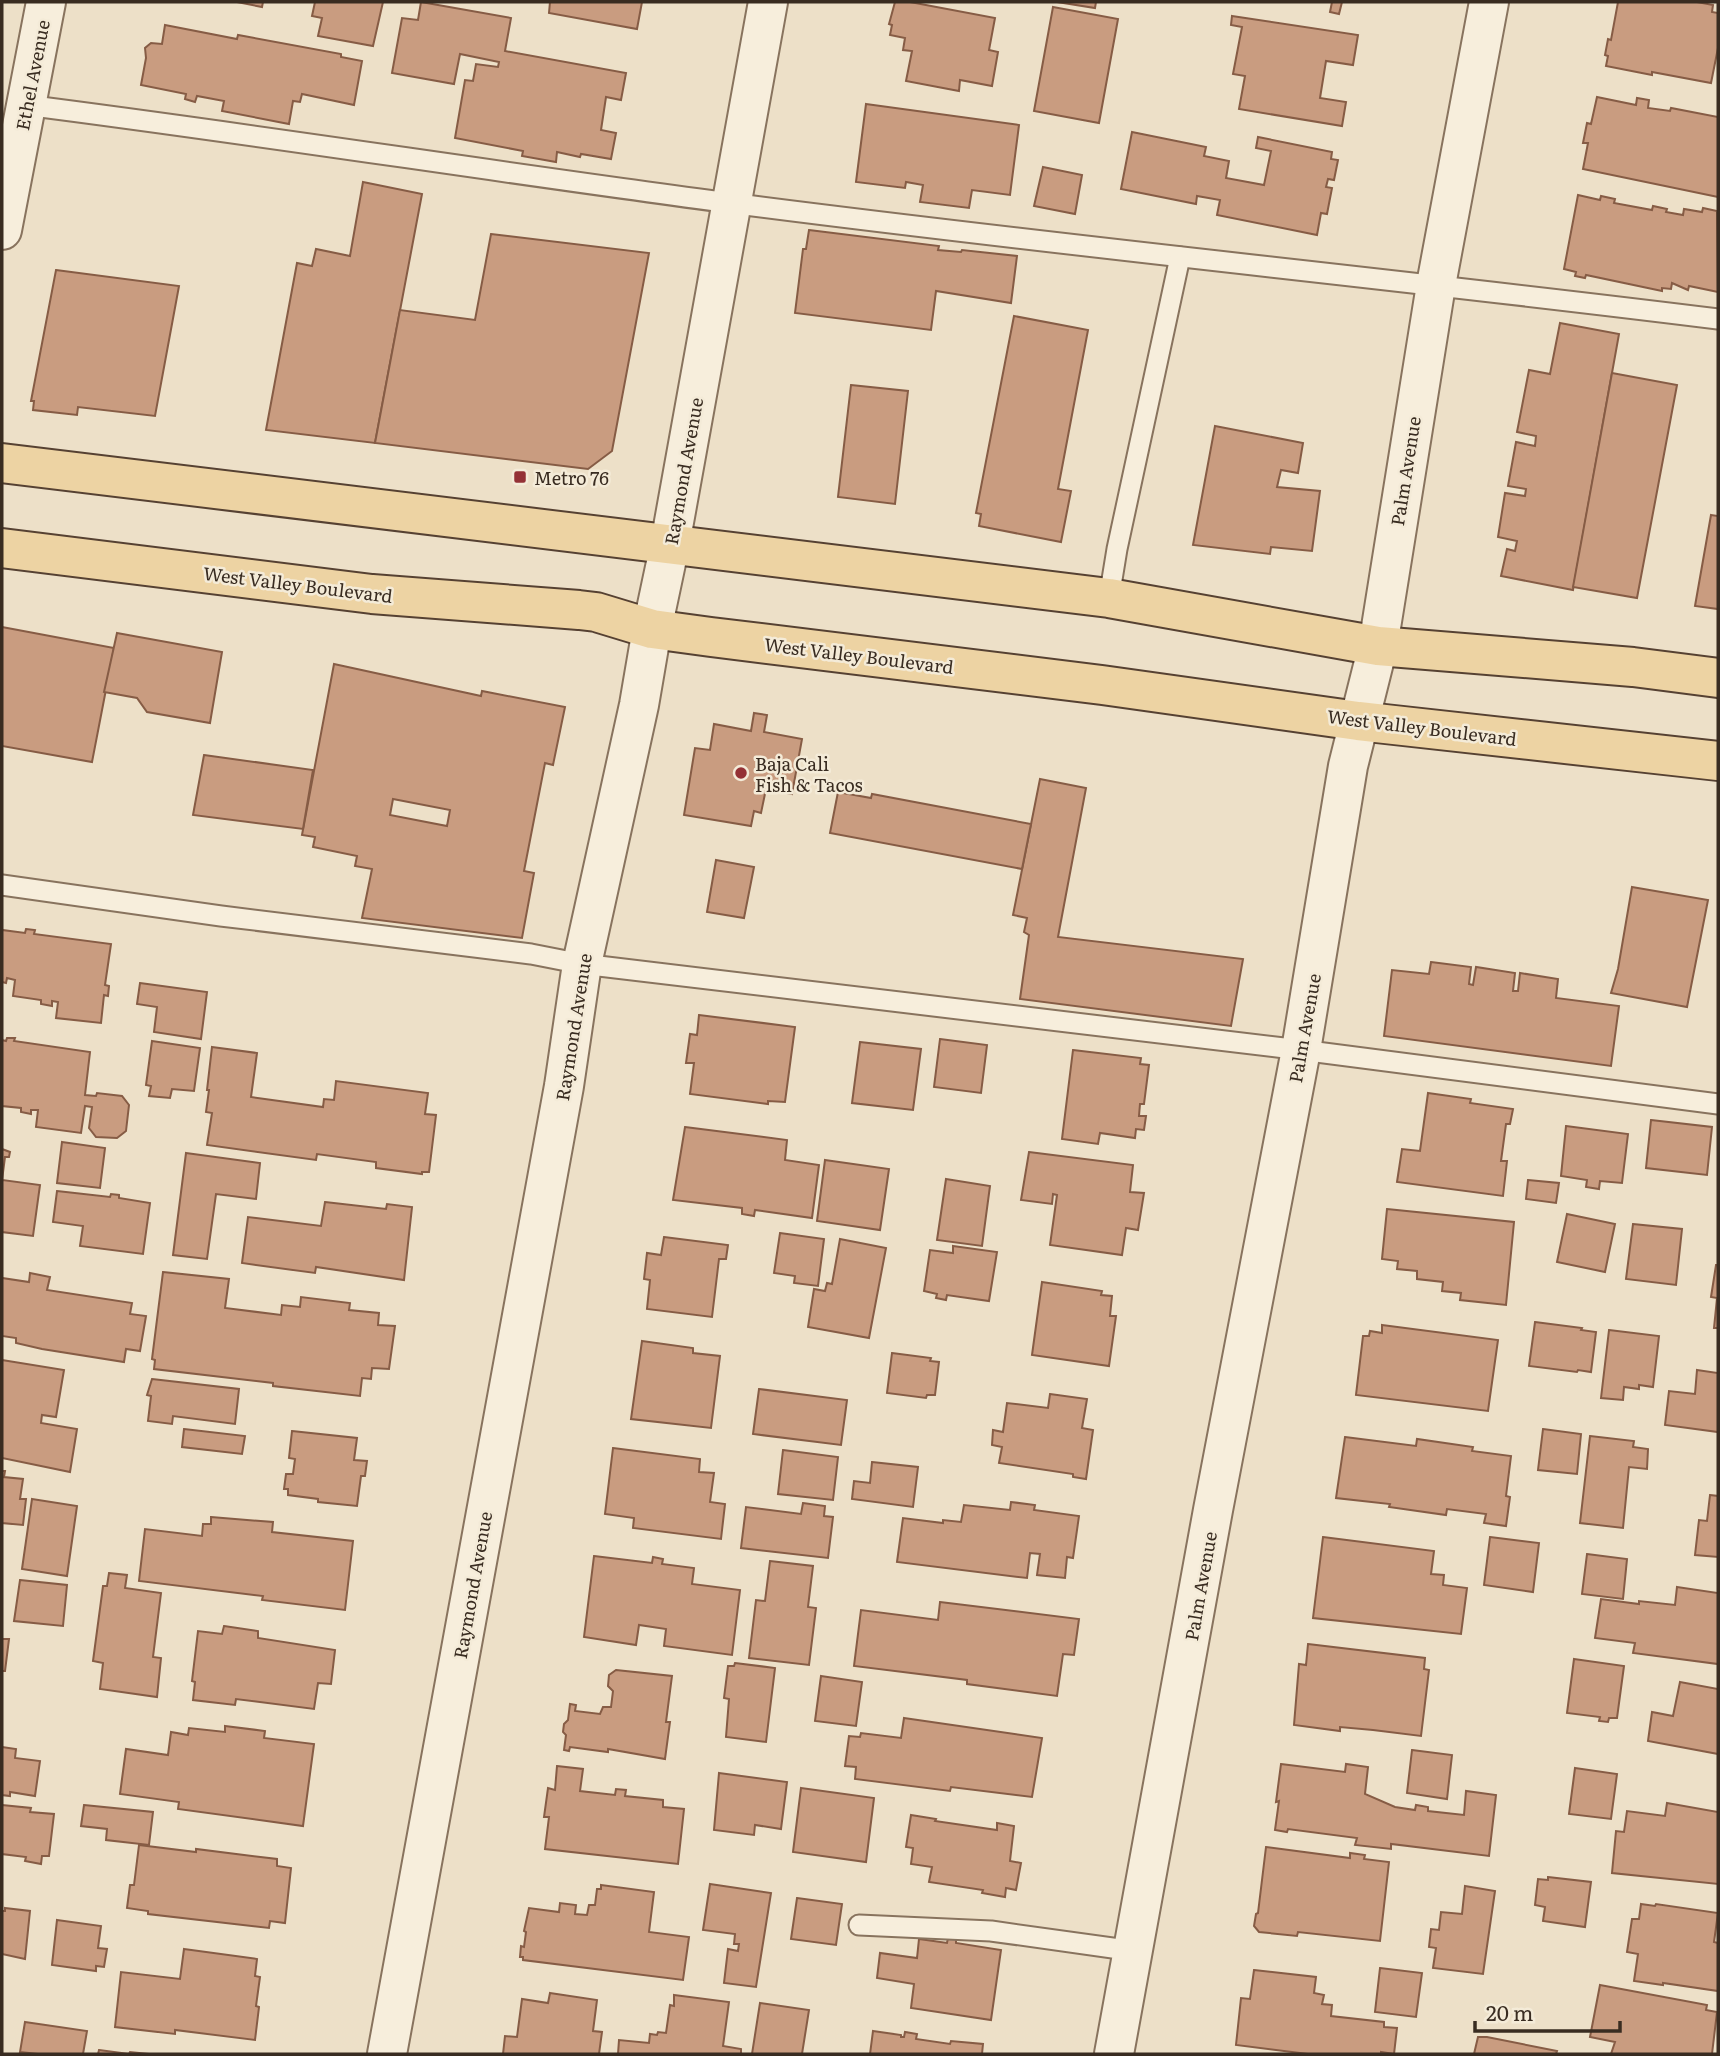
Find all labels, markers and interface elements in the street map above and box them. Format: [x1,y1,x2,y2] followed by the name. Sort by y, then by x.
[8,17,56,133] street label: Ethel Avenue
[657,395,709,547] street label: Raymond Avenue
[1383,414,1427,528] street label: Palm Avenue
[534,464,609,491] place label: Metro 76
[512,469,528,485] marker: Metro 76
[202,559,394,609] street label: West Valley Boulevard
[763,630,955,680] street label: West Valley Boulevard
[1326,702,1518,752] street label: West Valley Boulevard
[755,750,863,798] place label: Baja Cali Fish & Tacos
[733,765,749,781] marker: Baja Cali Fish & Tacos
[548,951,598,1103] street label: Raymond Avenue
[1281,971,1327,1085] street label: Palm Avenue
[446,1509,498,1661] street label: Raymond Avenue
[1177,1529,1223,1643] street label: Palm Avenue
[1475,1990,1620,2034] scale bar
[1486,1996,1533,2027] text: 20 m

